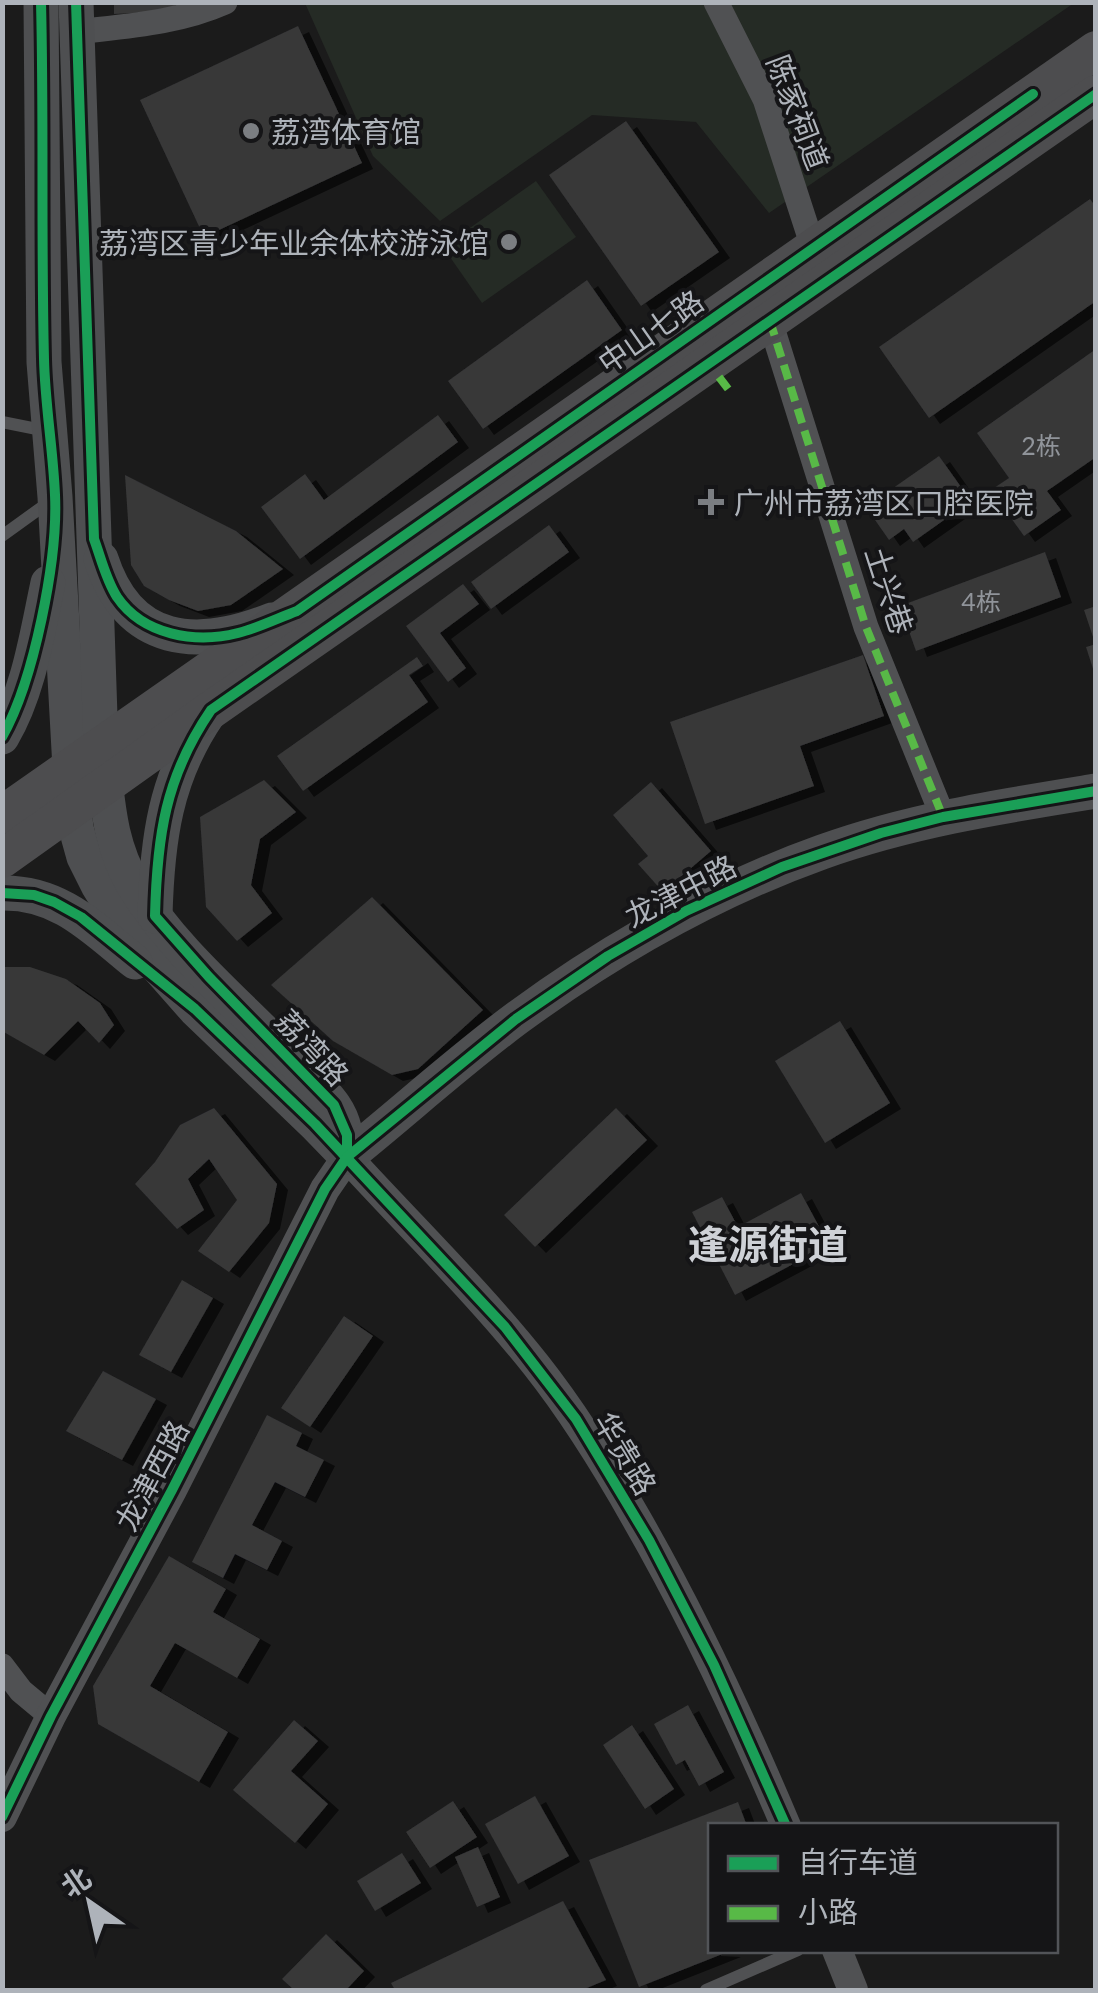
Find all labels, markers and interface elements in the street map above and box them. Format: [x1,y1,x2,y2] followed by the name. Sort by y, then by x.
[761,50,837,174] street label: 陈家祠道
[271,113,421,149] place label: 荔湾体育馆
[240,120,262,142] marker: 荔湾体育馆
[99,224,489,260] place label: 荔湾区青少年业余体校游泳馆
[498,231,520,253] marker: 荔湾区青少年业余体校游泳馆
[591,282,709,380] street label: 中山七路
[1021,430,1061,460] house number: 2栋
[734,484,1034,520] place label: 广州市荔湾区口腔医院
[698,489,724,515] marker: 广州市荔湾区口腔医院
[859,542,921,638] street label: 土兴巷
[961,586,1001,616] house number: 4栋
[618,847,742,933] street label: 龙津中路
[269,1002,357,1092] street label: 荔湾路
[688,1220,848,1268] district label: 逢源街道
[587,1405,665,1501] street label: 华贵路
[107,1414,195,1536] street label: 龙津西路
[708,1823,1058,1953] legend
[798,1843,918,1879] text: 自行车道
[40,1853,140,1953] north arrow
[54,1860,97,1903] text: 北
[798,1893,858,1929] text: 小路

